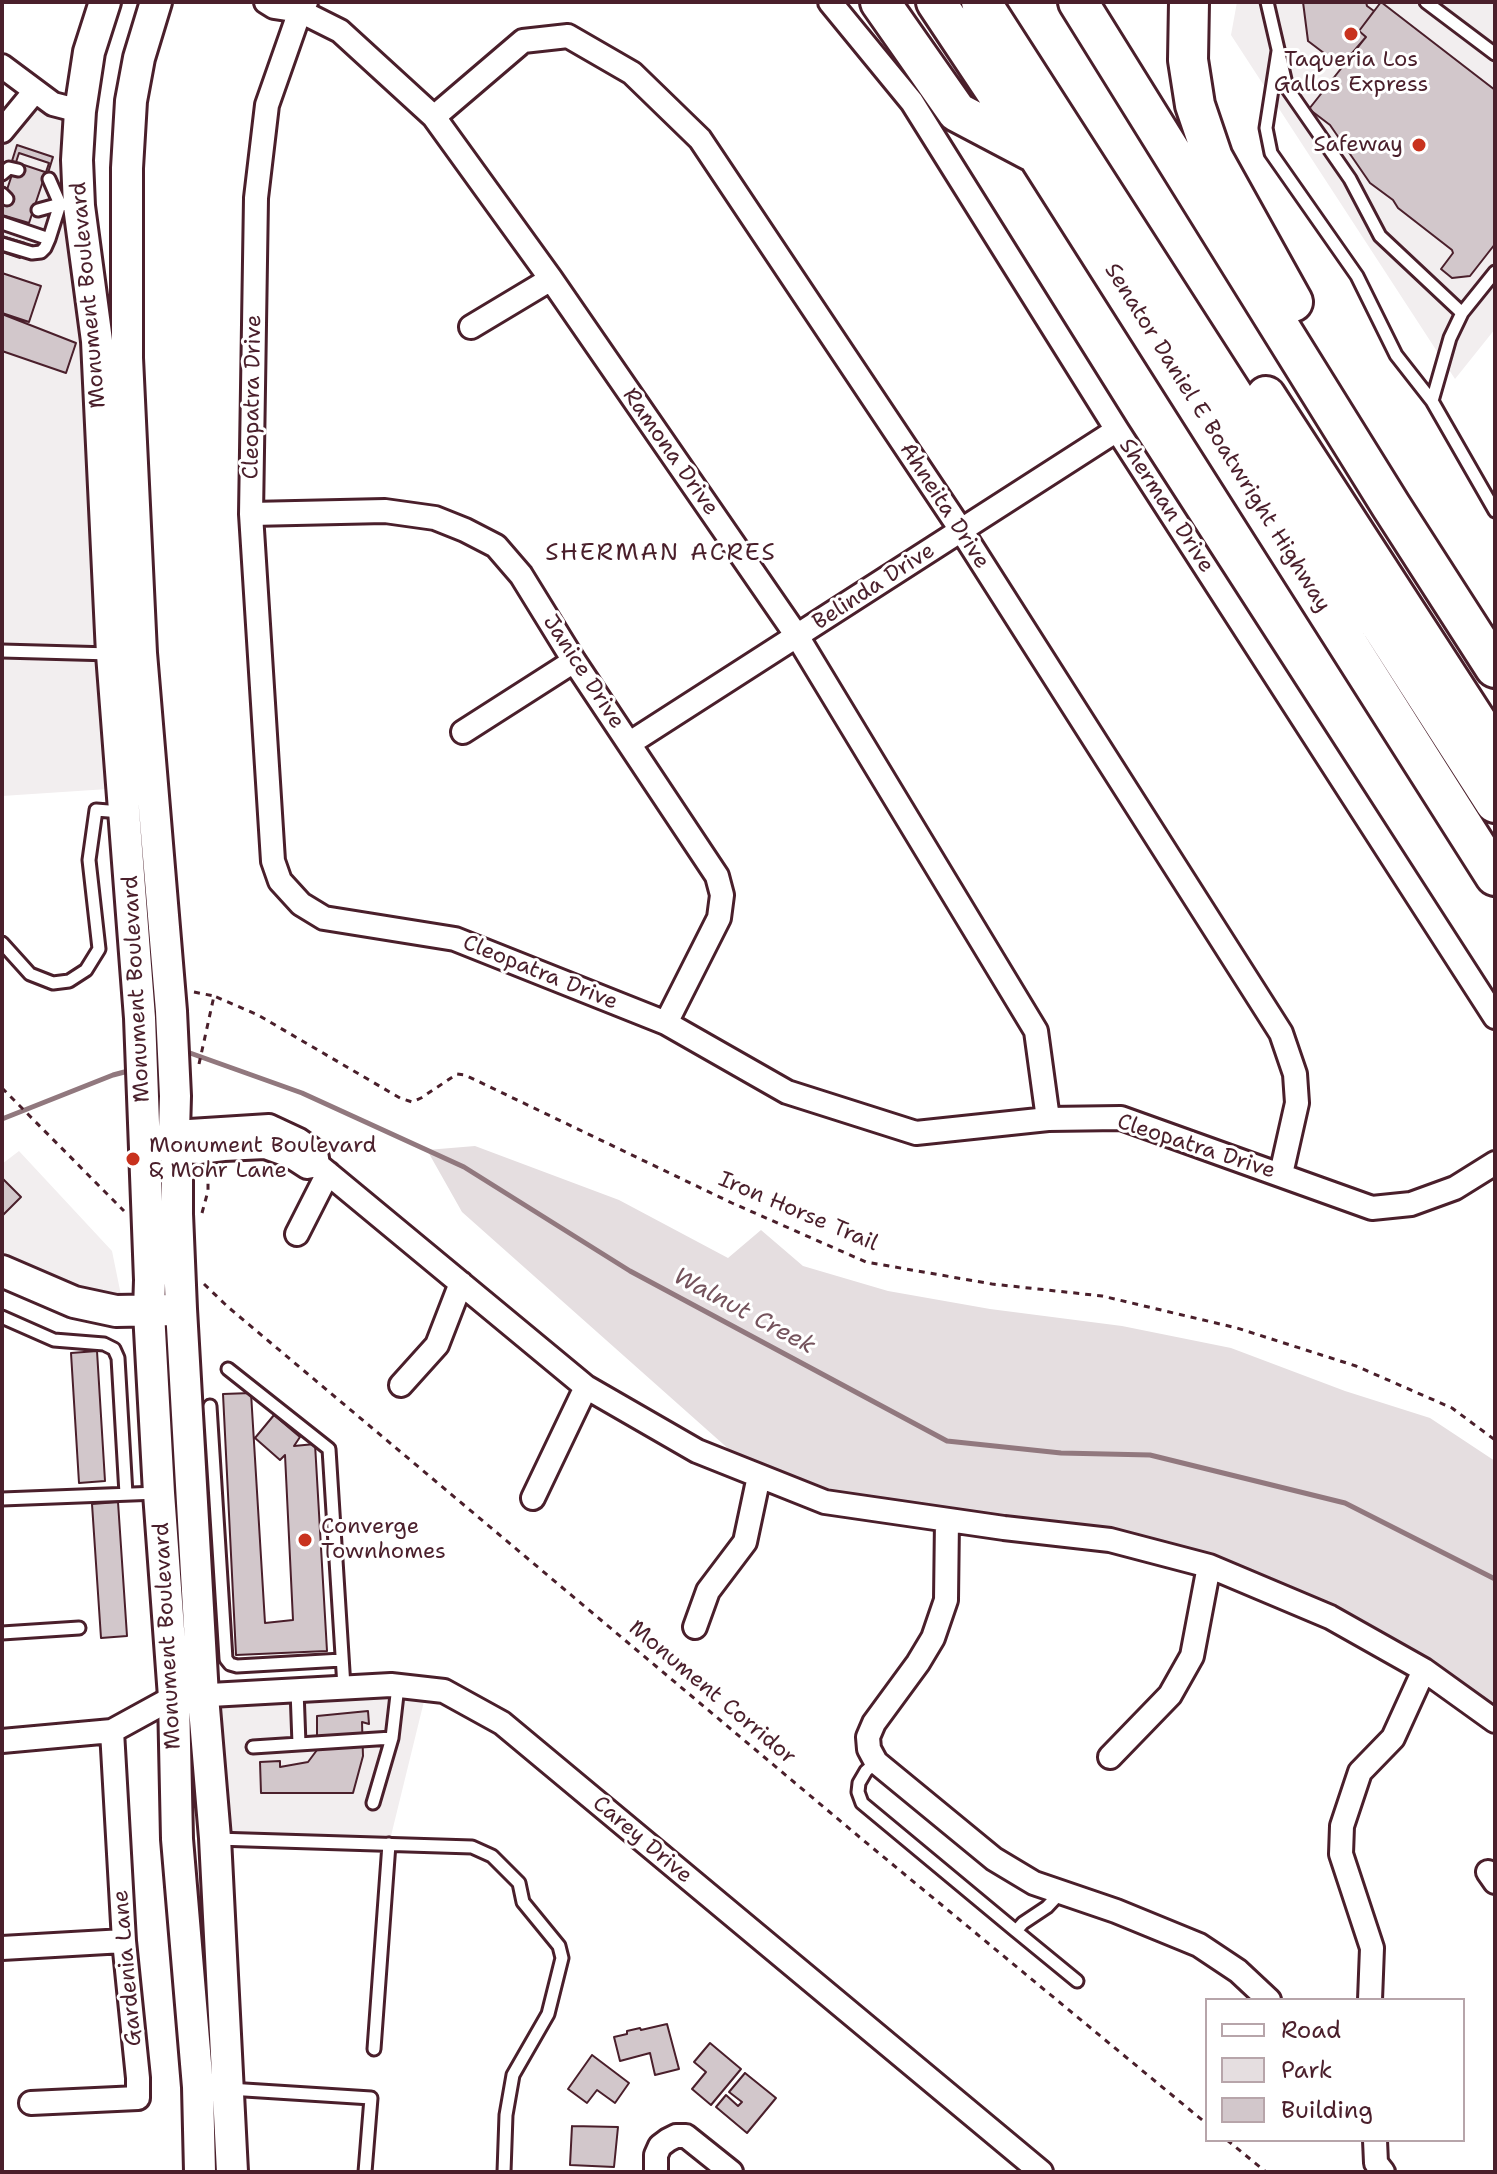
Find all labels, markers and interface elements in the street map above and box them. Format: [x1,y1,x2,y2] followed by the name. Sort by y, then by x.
[1342,25,1360,43] marker: Taqueria Los Gallos Express
[1274,47,1428,98] place label: Taqueria Los Gallos Express
[1314,132,1403,158] place label: Safeway
[1410,136,1428,154] marker: Safeway
[66,181,112,409] street label: Monument Boulevard
[1098,259,1336,617] street label: Senator Daniel E Boatwright Highway
[238,314,268,480] street label: Cleopatra Drive
[616,383,724,521] street label: Ramona Drive
[1113,434,1219,578] street label: Sherman Drive
[893,438,995,574] street label: Ahneita Drive
[808,538,940,636] street label: Belinda Drive
[545,540,777,568] district label: SHERMAN ACRES
[536,610,630,734] street label: Janice Drive
[118,875,156,1103] street label: Monument Boulevard
[459,930,621,1016] street label: Cleopatra Drive
[1114,1109,1278,1185] street label: Cleopatra Drive
[149,1133,376,1184] place label: Monument Boulevard & Mohr Lane
[124,1150,142,1168] marker: Monument Boulevard & Mohr Lane
[714,1166,882,1258] street label: Iron Horse Trail
[668,1263,820,1361] water label: Walnut Creek
[321,1514,446,1566] place label: Converge Townhomes
[149,1522,187,1750] street label: Monument Boulevard
[296,1531,314,1549] marker: Converge Townhomes
[623,1615,801,1771] street label: Monument Corridor
[587,1791,697,1889] street label: Carey Drive
[108,1889,148,2047] street label: Gardenia Lane
[1205,1998,1465,2142] legend
[1281,2014,1341,2046] text: Road
[1281,2054,1333,2086] text: Park
[1281,2094,1373,2126] text: Building

